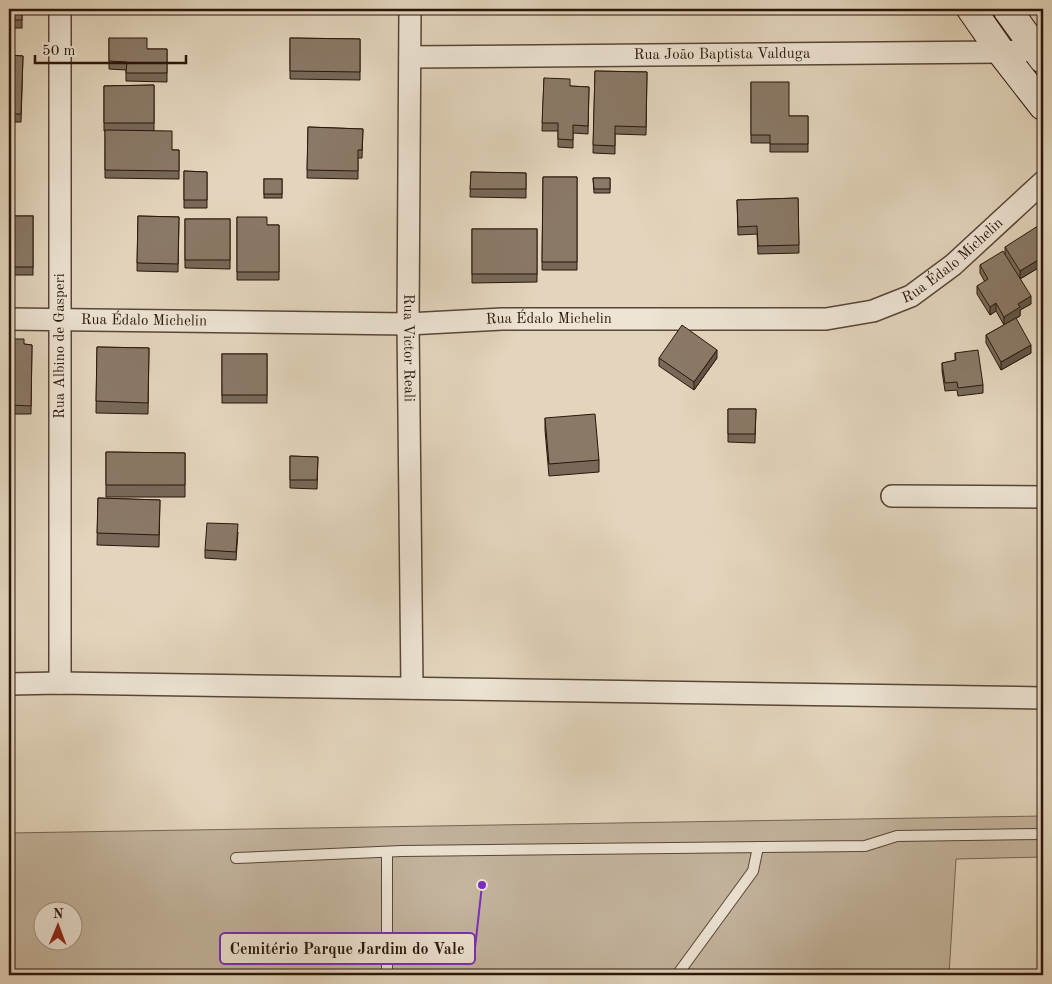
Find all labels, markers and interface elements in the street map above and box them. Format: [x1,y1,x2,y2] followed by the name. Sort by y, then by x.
[35,32,186,64] scale bar
[42,44,76,59] text: 50 m
[634,46,811,63] street label: Rua João Baptista Valduga
[900,215,1006,306] street label: Rua Édalo Michelin
[53,273,68,419] street label: Rua Albino de Gasperi
[400,294,416,402] street label: Rua Victor Reali
[485,309,612,327] street label: Rua Édalo Michelin
[81,310,207,329] street label: Rua Édalo Michelin
[32,902,82,952] north arrow
[53,907,64,921] text: N
[220,933,475,964] callout: Cemitério Parque Jardim do Vale
[230,942,464,958] text: Cemitério Parque Jardim do Vale

